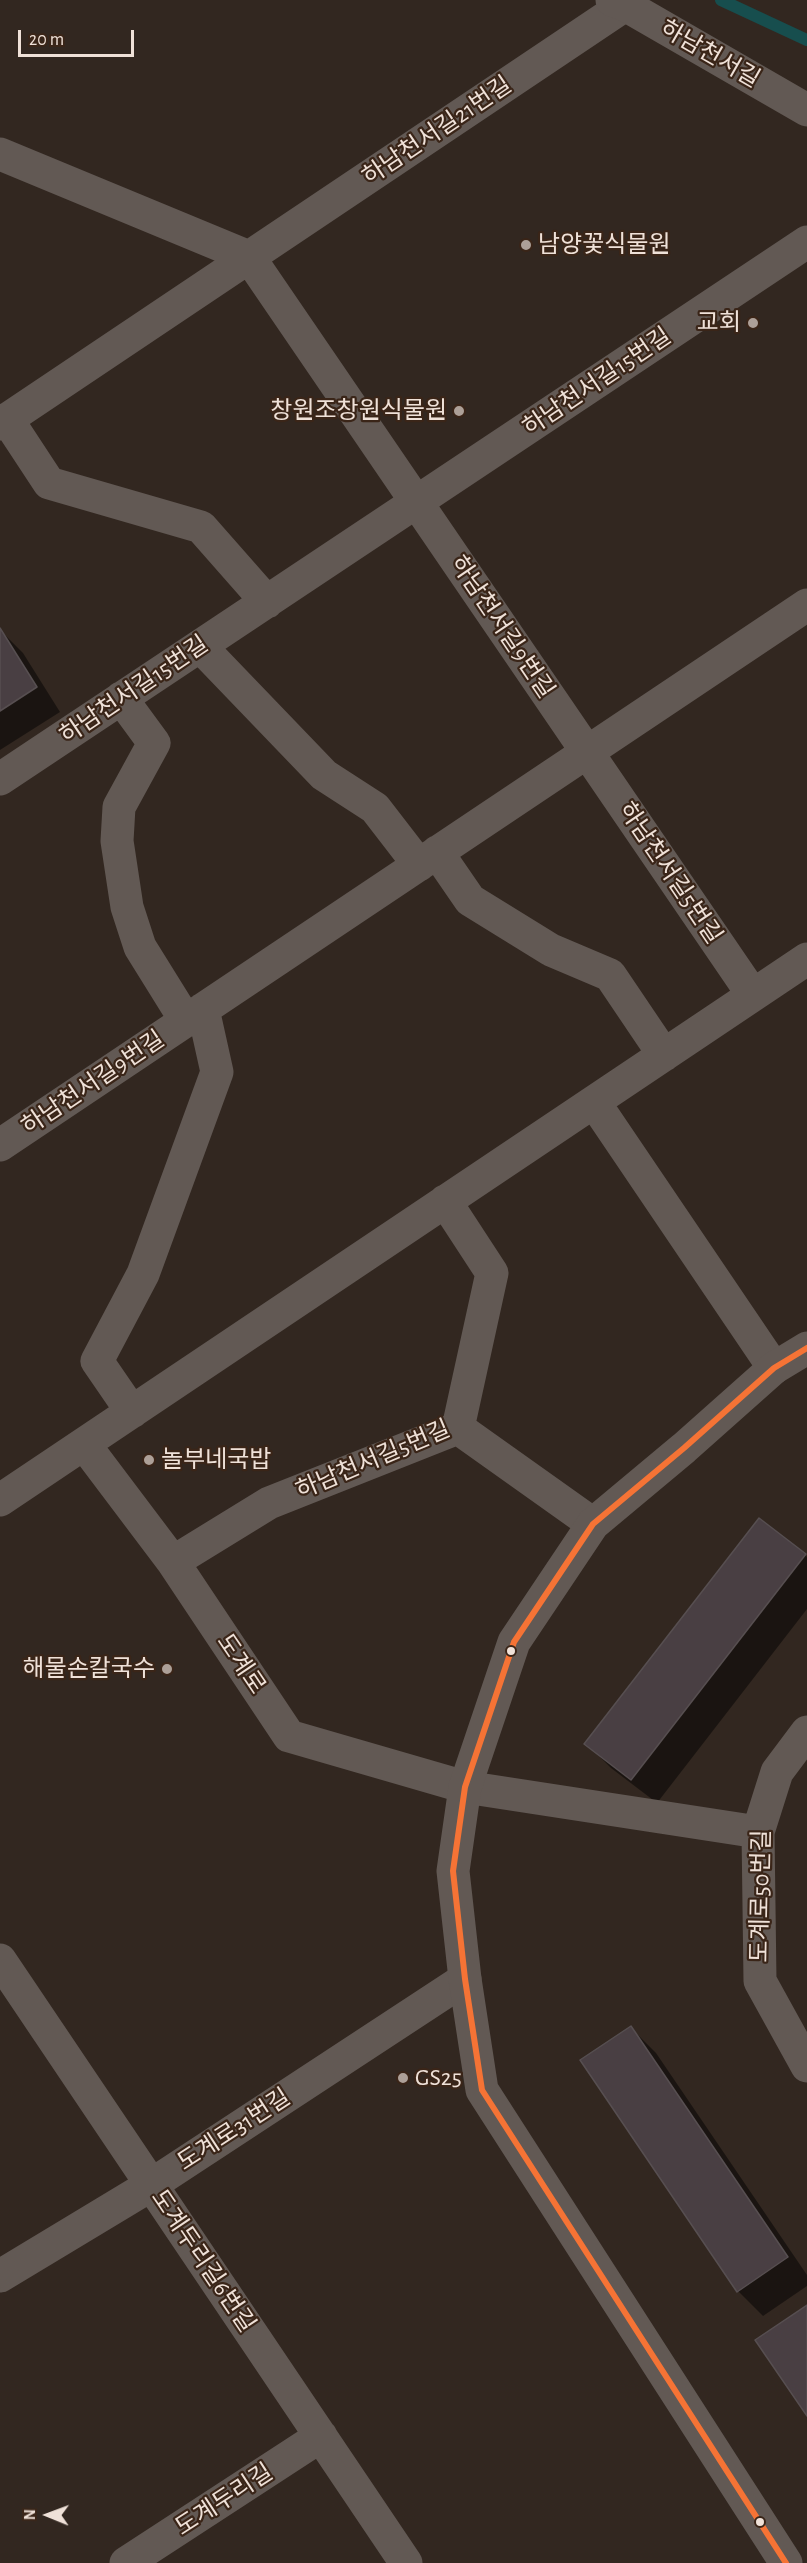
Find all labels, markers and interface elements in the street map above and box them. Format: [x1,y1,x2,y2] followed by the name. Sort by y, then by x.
[655,14,765,94] street label: 하남천서길
[21,18,136,56] scale bar
[29,31,64,49] text: 20 m
[357,70,517,192] street label: 하남천서길21번길
[538,231,670,259] place label: 남양꽃식물원
[519,238,533,252] marker: 남양꽃식물원
[697,309,741,337] place label: 교회
[746,316,760,330] marker: 교회
[517,322,677,442] street label: 하남천서길15번길
[270,397,447,425] place label: 창원조창원식물원
[452,404,466,418] marker: 창원조창원식물원
[444,550,560,704] street label: 하남천서길9번길
[54,630,214,750] street label: 하남천서길15번길
[612,797,728,949] street label: 하남천서길5번길
[16,1025,170,1141] street label: 하남천서길9번길
[292,1415,454,1505] street label: 하남천서길5번길
[161,1446,271,1474] place label: 놀부네국밥
[142,1453,156,1467] marker: 놀부네국밥
[211,1628,271,1700] street label: 도계로
[505,1645,517,1657] unlabelled marker
[23,1655,155,1683] place label: 해물손칼국수
[160,1662,174,1676] marker: 해물손칼국수
[745,1829,777,1963] street label: 도계로50번길
[415,2064,462,2092] place label: GS25
[396,2071,410,2085] marker: GS25
[172,2083,296,2177] street label: 도계로31번길
[145,2184,261,2338] street label: 도계두리길6번길
[170,2458,278,2542] street label: 도계두리길
[18,2485,78,2545] north arrow
[22,2509,38,2520] text: N
[754,2516,766,2528] unlabelled marker

